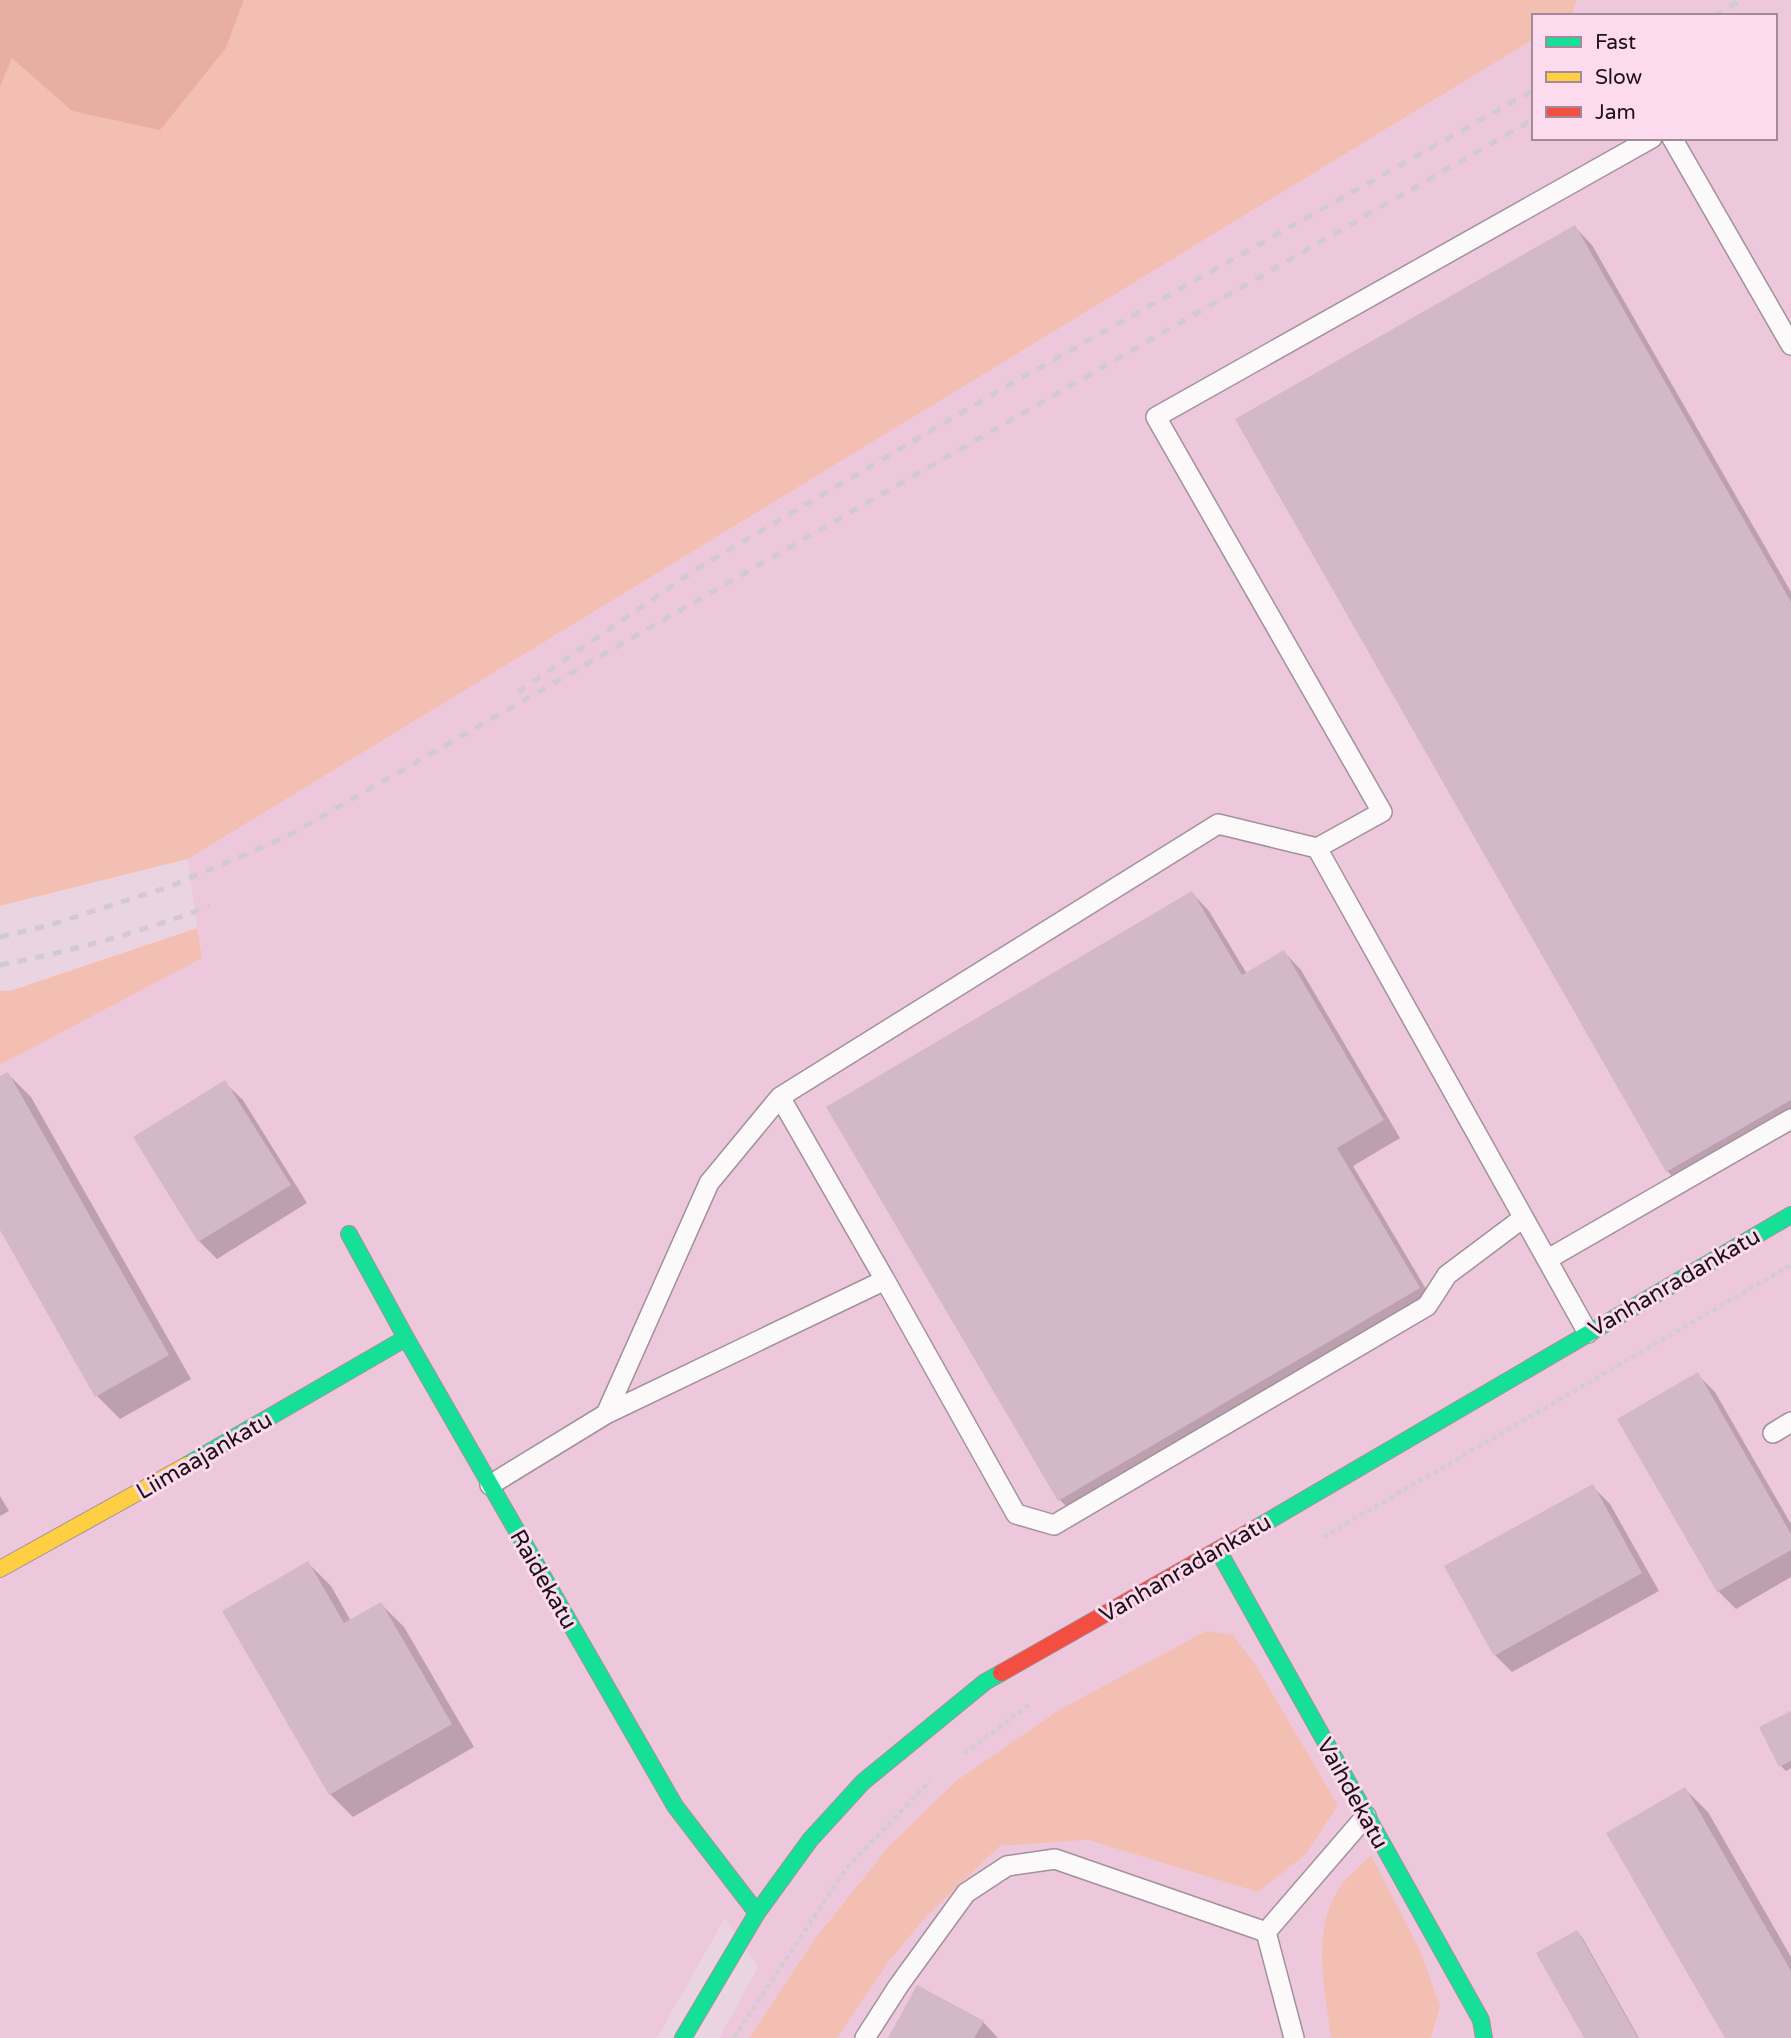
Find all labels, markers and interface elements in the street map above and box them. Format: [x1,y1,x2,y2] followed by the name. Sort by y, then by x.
[1532,14,1777,140] legend
[1595,30,1636,55] text: Fast
[1595,65,1643,90] text: Slow
[1595,100,1636,125] text: Jam
[1584,1222,1765,1343] street label: Vanhanradankatu
[132,1406,277,1506] street label: Liimaajankatu
[1095,1508,1276,1629] street label: Vanhanradankatu
[503,1525,583,1634] street label: Raidekatu
[1310,1733,1394,1854] street label: Vaihdekatu

